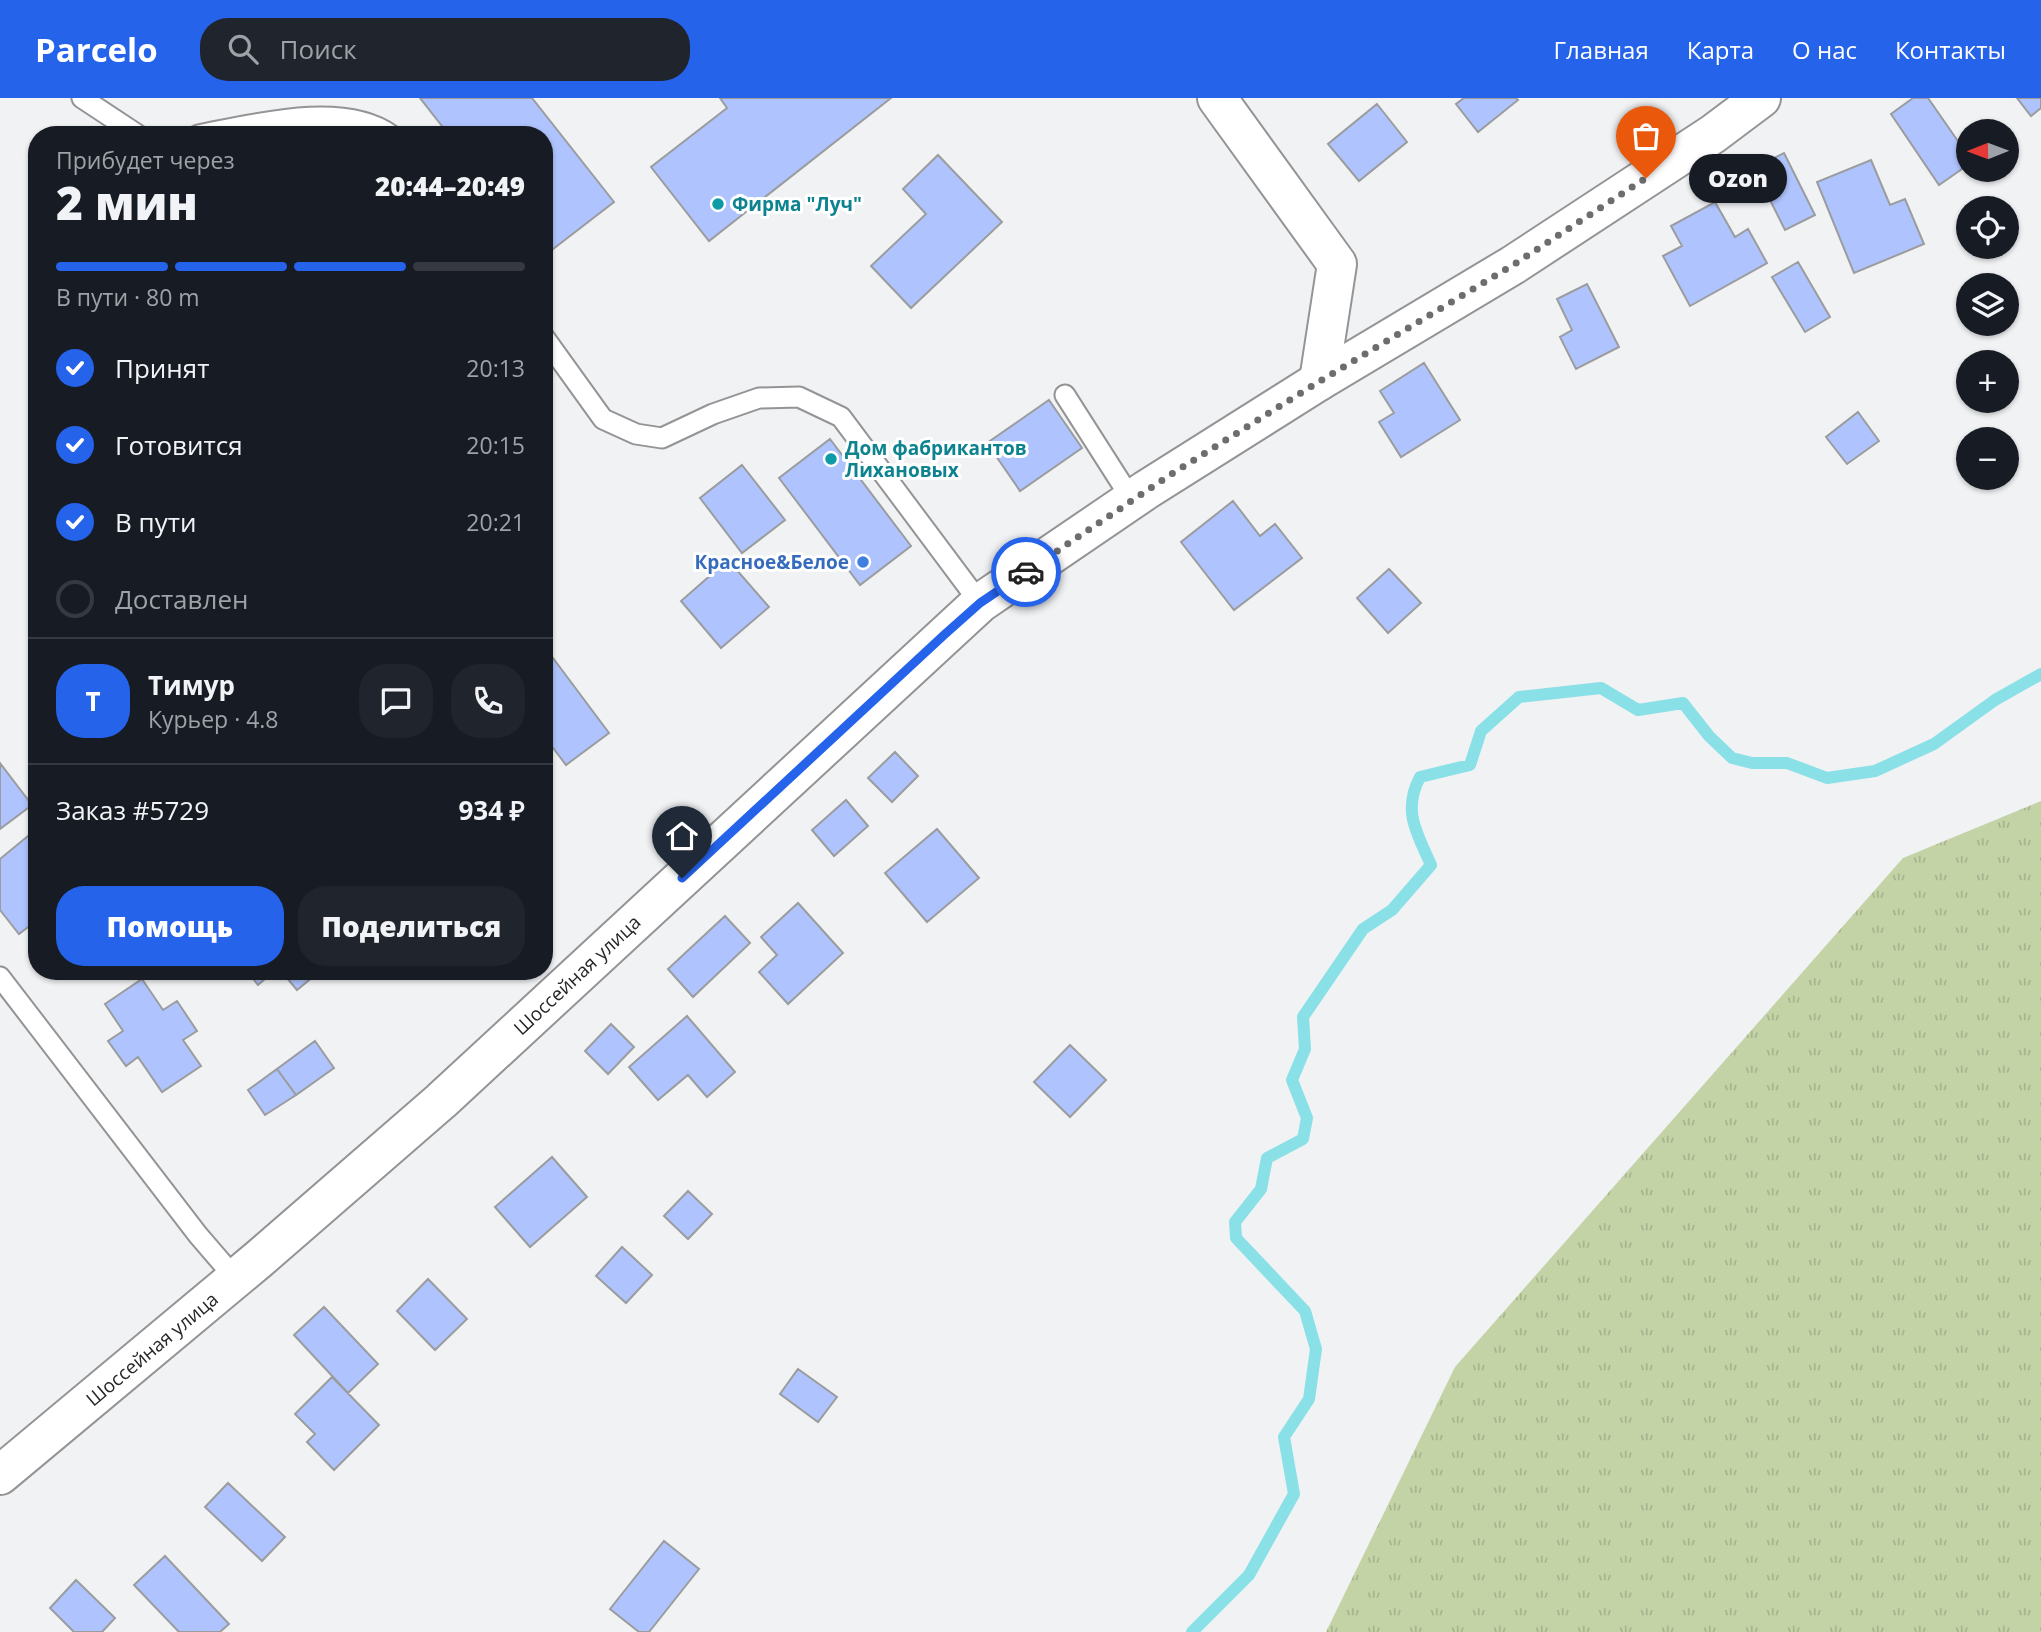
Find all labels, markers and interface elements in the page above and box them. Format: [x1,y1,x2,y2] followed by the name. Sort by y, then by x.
[200,18,690,81] search box
[35,27,158,72] text: Parcelo
[224,30,262,68] icon: search
[280,31,357,67] text: Поиск
[1554,33,1649,66] text: Главная
[1687,33,1754,66] text: Карта
[1792,33,1857,66] text: О нас
[1895,33,2006,66] text: Контакты
[1616,106,1676,178] pin
[1627,117,1665,155] icon: bag
[1956,119,2020,182] north arrow
[1956,119,2019,490] map controls
[56,144,235,176] text: Прибудет через
[1688,154,1786,202] callout: Ozon
[1708,162,1768,194] text: Ozon
[375,168,525,204] text: 20:44–20:49
[56,171,198,233] text: 2 мин
[732,191,862,217] place label: Фирма "Луч"
[710,196,726,212] marker: Фирма "Луч"
[1956,196,2019,259] button: locate
[1956,273,2019,336] button: layers
[56,281,200,313] text: В пути · 80 m
[56,349,94,387] icon: check
[115,350,209,386] text: Принят
[1956,350,2019,413] button: +
[466,352,525,384] text: 20:13
[56,426,94,464] icon: check
[115,427,243,463] text: Готовится
[1956,427,2019,490] button: −
[466,429,525,461] text: 20:15
[845,435,1027,483] place label: Дом фабрикантов Лихановых
[823,451,839,467] marker: Дом фабрикантов Лихановых
[56,503,94,541] icon: check
[115,504,196,540] text: В пути
[466,506,525,538] text: 20:21
[991,537,1061,607] courier
[695,549,849,575] place label: Красное&Белое
[1007,553,1045,591] icon: car
[855,554,871,570] marker: Красное&Белое
[115,581,248,617] text: Доставлен
[359,664,433,738] button: chat
[451,664,525,738] button: phone
[148,667,235,703] text: Тимур
[85,683,101,719] text: Т
[148,703,279,735] text: Курьер · 4.8
[56,792,209,828] text: Заказ #5729
[459,792,525,828] text: 934 ₽
[652,806,712,878] pin
[663,817,701,855] icon: home
[56,886,284,966] button: Помощь
[298,886,525,966] button: Поделиться
[508,909,646,1041] street label: Шоссейная улица
[80,1286,224,1412] street label: Шоссейная улица

